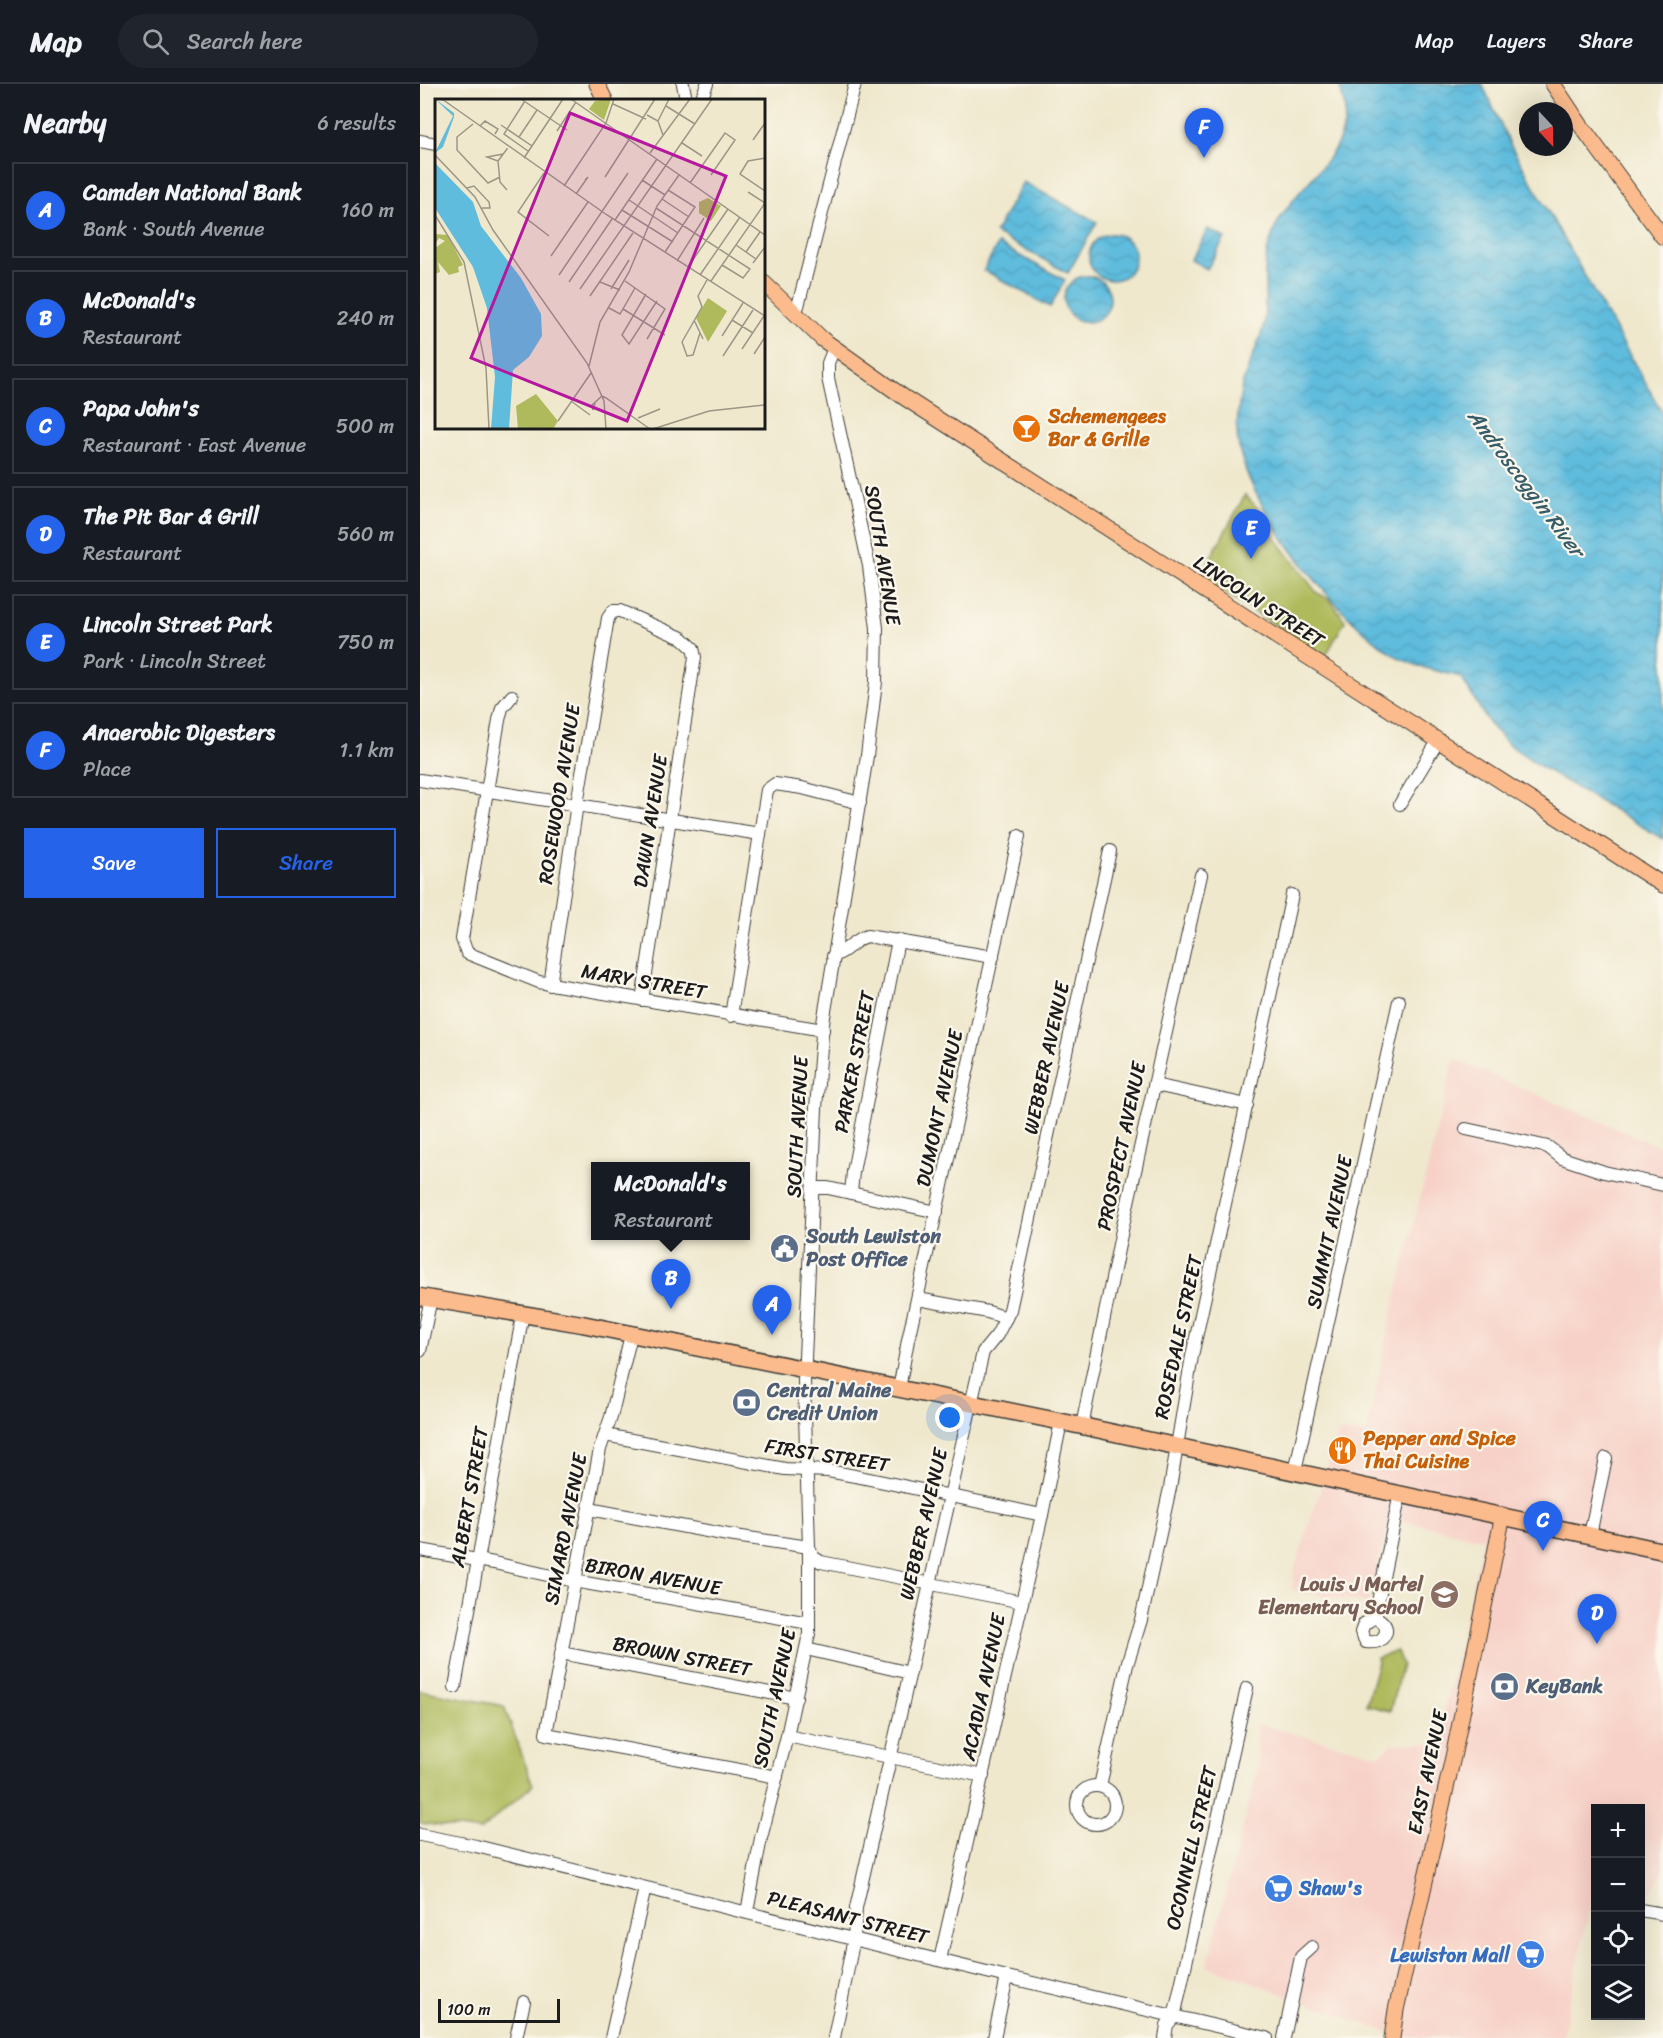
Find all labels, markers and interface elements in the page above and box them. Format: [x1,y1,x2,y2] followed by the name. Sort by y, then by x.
[118,14,538,68] search box
[30,17,82,66] text: Map
[187,22,303,61] text: Search here
[1415,22,1454,60] text: Map
[1487,22,1546,60] text: Layers
[1579,22,1633,60] text: Share
[139,25,172,58] icon: search
[435,99,765,429] inset map
[24,100,106,146] text: Nearby
[1519,102,1573,156] north arrow
[317,106,396,141] text: 6 results
[1184,109,1224,158] pin: F
[83,173,302,212] text: Camden National Bank
[39,193,52,228] text: A
[341,193,394,228] text: 160 m
[83,212,265,247] text: Bank · South Avenue
[83,281,195,320] text: McDonald's
[39,301,52,336] text: B
[337,301,394,336] text: 240 m
[83,320,182,355] text: Restaurant
[83,389,199,428] text: Papa John's
[1047,399,1167,457] place label: Schemengees Bar & Grille
[1457,400,1597,569] water label: Androscoggin River
[39,409,52,444] text: C
[336,409,394,444] text: 500 m
[1011,412,1043,444] bar icon: Schemengees Bar & Grille
[83,428,306,463] text: Restaurant · East Avenue
[854,483,911,630] street label: SOUTH AVENUE
[83,497,259,536] text: The Pit Bar & Grill
[1232,510,1270,559] pin: E
[40,517,51,552] text: D
[337,517,394,552] text: 560 m
[83,536,182,571] text: Restaurant
[1186,546,1332,658] street label: LINCOLN STREET
[83,605,273,644] text: Lincoln Street Park
[40,625,51,660] text: E
[337,625,394,660] text: 750 m
[83,644,266,679] text: Park · Lincoln Street
[528,699,591,887] street label: ROSEWOOD AVENUE
[83,713,275,752] text: Anaerobic Digesters
[40,733,51,768] text: F
[340,733,394,768] text: 1.1 km
[623,750,679,890] street label: DAWN AVENUE
[83,752,131,787] text: Place
[24,828,204,898] button: Save
[216,828,396,898] button: Share
[579,953,711,1010] street label: MARY STREET
[1013,977,1080,1137] street label: WEBBER AVENUE
[824,987,886,1136] street label: PARKER STREET
[906,1024,974,1190] street label: DUMONT AVENUE
[776,1054,819,1199] street label: SOUTH AVENUE
[1087,1057,1157,1234] street label: PROSPECT AVENUE
[1296,1150,1363,1312] street label: SUMMIT AVENUE
[591,1162,750,1240] popup
[614,1164,727,1203] text: McDonald's
[614,1203,713,1238] text: Restaurant
[805,1219,941,1277] place label: South Lewiston Post Office
[769,1232,801,1264] public building icon: South Lewiston Post Office
[1144,1251,1213,1422] street label: ROSEDALE STREET
[652,1260,690,1309] pin: B
[752,1286,792,1335] pin: A
[766,1373,892,1431] place label: Central Maine Credit Union
[730,1386,762,1418] bank icon: Central Maine Credit Union
[935,1403,964,1432] your location
[1363,1421,1516,1479] place label: Pepper and Spice Thai Cuisine
[440,1423,499,1571] street label: ALBERT STREET
[762,1428,893,1483] street label: FIRST STREET
[1326,1434,1358,1466] restaurant icon: Pepper and Spice Thai Cuisine
[889,1443,958,1603] street label: WEBBER AVENUE
[534,1448,598,1608] street label: SIMARD AVENUE
[1524,1502,1562,1551] pin: C
[582,1547,726,1606] street label: BIRON AVENUE
[1258,1567,1424,1625] place label: Louis J Martel Elementary School
[1428,1579,1460,1611] school or university icon: Louis J Martel Elementary School
[1578,1594,1616,1644] pin: D
[951,1609,1017,1765] street label: ACADIA AVENUE
[743,1623,807,1771] street label: SOUTH AVENUE
[610,1626,755,1687] street label: BROWN STREET
[1525,1669,1603,1704] place label: KeyBank
[1489,1670,1521,1702] bank icon: KeyBank
[1397,1705,1458,1838] street label: EAST AVENUE
[1156,1762,1228,1934] street label: OCONNELL STREET
[1591,1804,1645,2020] map controls
[1591,1804,1645,1858] button: +
[1591,1858,1645,1912] button: −
[1298,1871,1362,1906] place label: Shaw's
[1262,1872,1294,1904] supermarket icon: Shaw's
[764,1881,933,1955] street label: PLEASANT STREET
[1591,1912,1645,1966] button: locate
[1390,1938,1511,1973] place label: Lewiston Mall
[1515,1939,1547,1971] supermarket icon: Lewiston Mall
[1591,1966,1645,2020] button: layers
[447,1995,491,2024] text: 100 m
[438,1996,560,2024] scale bar

